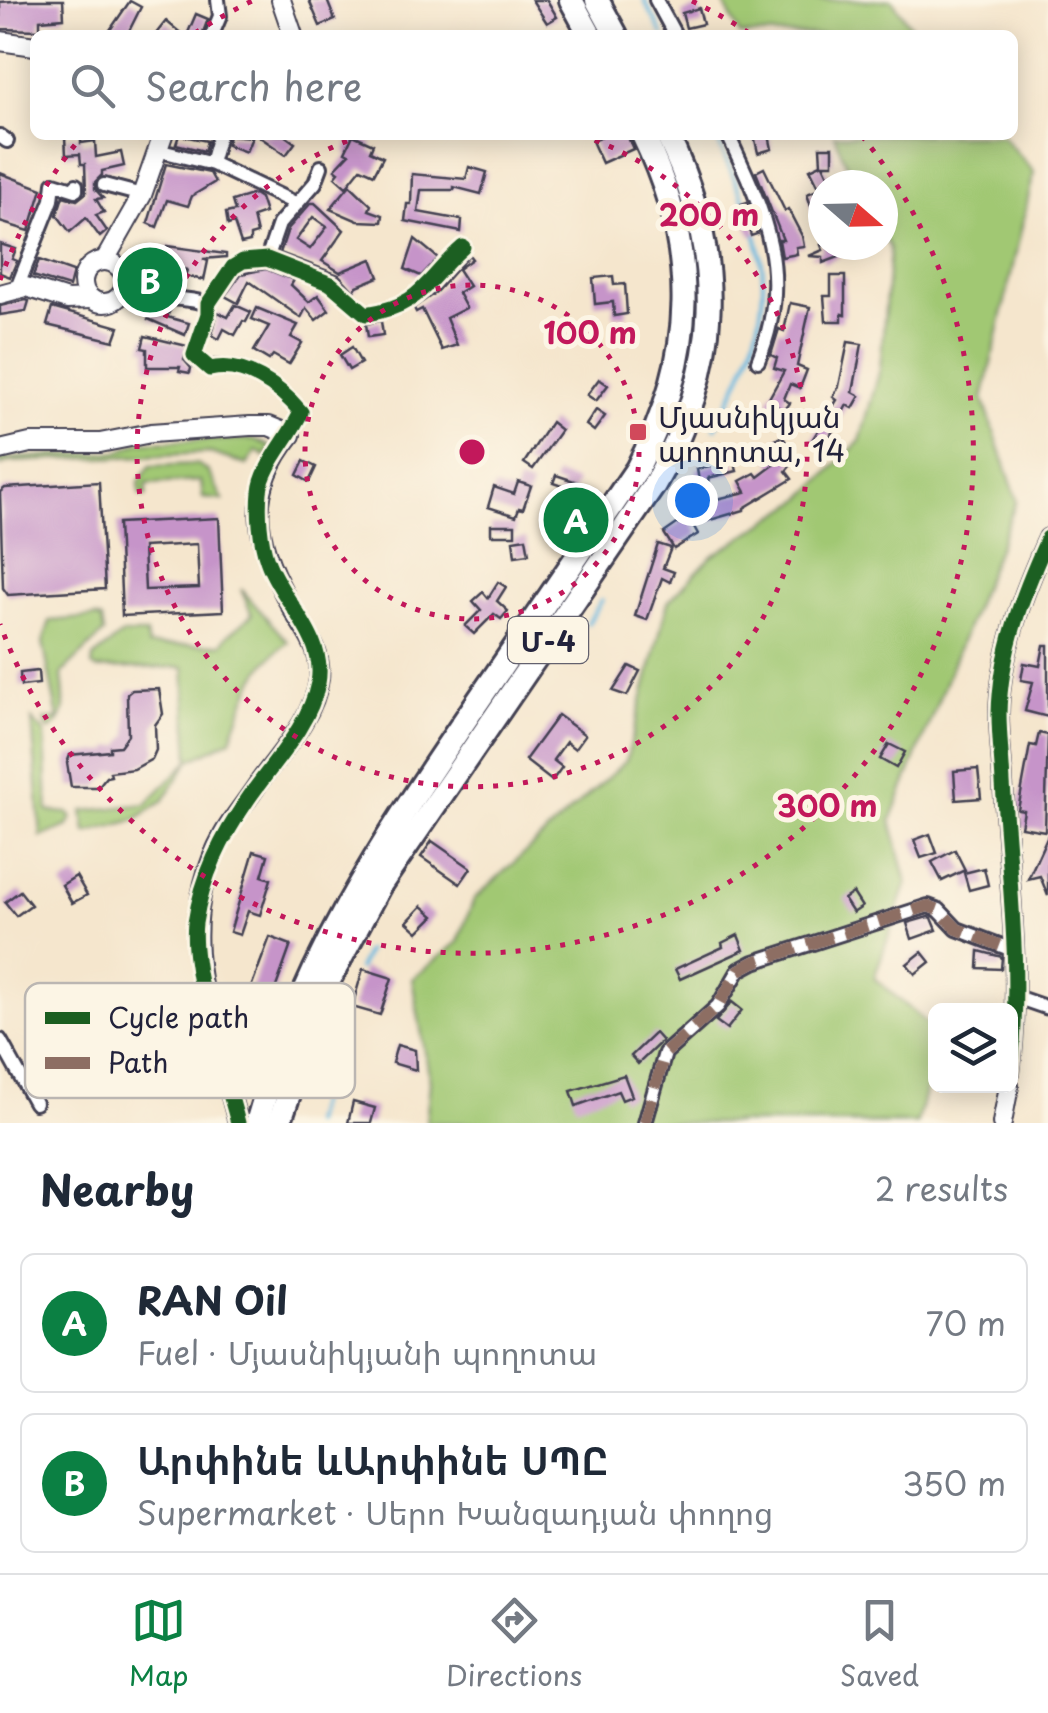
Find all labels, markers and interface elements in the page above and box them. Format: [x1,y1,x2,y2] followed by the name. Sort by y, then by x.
[30,30,1018,140] search box
[145,57,362,114] text: Search here
[65,58,120,113] icon: search
[808,170,898,260] north arrow
[659,191,759,236] text: 200 m
[118,242,182,318] pin: B
[543,309,637,354] text: 100 m
[658,393,845,472] place label: Մյասնիկյան պողոտա, 14
[627,421,649,443] marker: Մյասնիկյան պողոտա, 14
[454,434,490,470] centre of rings
[667,475,718,526] your location
[544,482,608,558] pin: A
[508,617,588,663] road number: Մ-4
[776,782,878,827] text: 300 m
[25,983,355,1098] legend
[108,995,249,1038] text: Cycle path
[928,1003,1018,1093] map controls
[928,1003,1018,1093] button: layers
[108,1040,168,1083] text: Path
[40,1157,194,1220] text: Nearby
[875,1164,1008,1212] text: 2 results
[137,1271,288,1328] text: RAN Oil
[62,1299,87,1347] text: A
[926,1299,1006,1347] text: 70 m
[137,1328,597,1376] text: Fuel · Մյասնիկյանի պողոտա
[137,1431,609,1488] text: Արփինե ևԱրփինե ՍՊԸ
[64,1459,85,1507] text: B
[902,1459,1006,1507] text: 350 m
[137,1488,773,1536] text: Supermarket · Սերո Խանզադյան փողոց
[129,1593,189,1696] tab: Map
[446,1593,582,1696] tab: Directions
[840,1593,919,1696] tab: Saved

